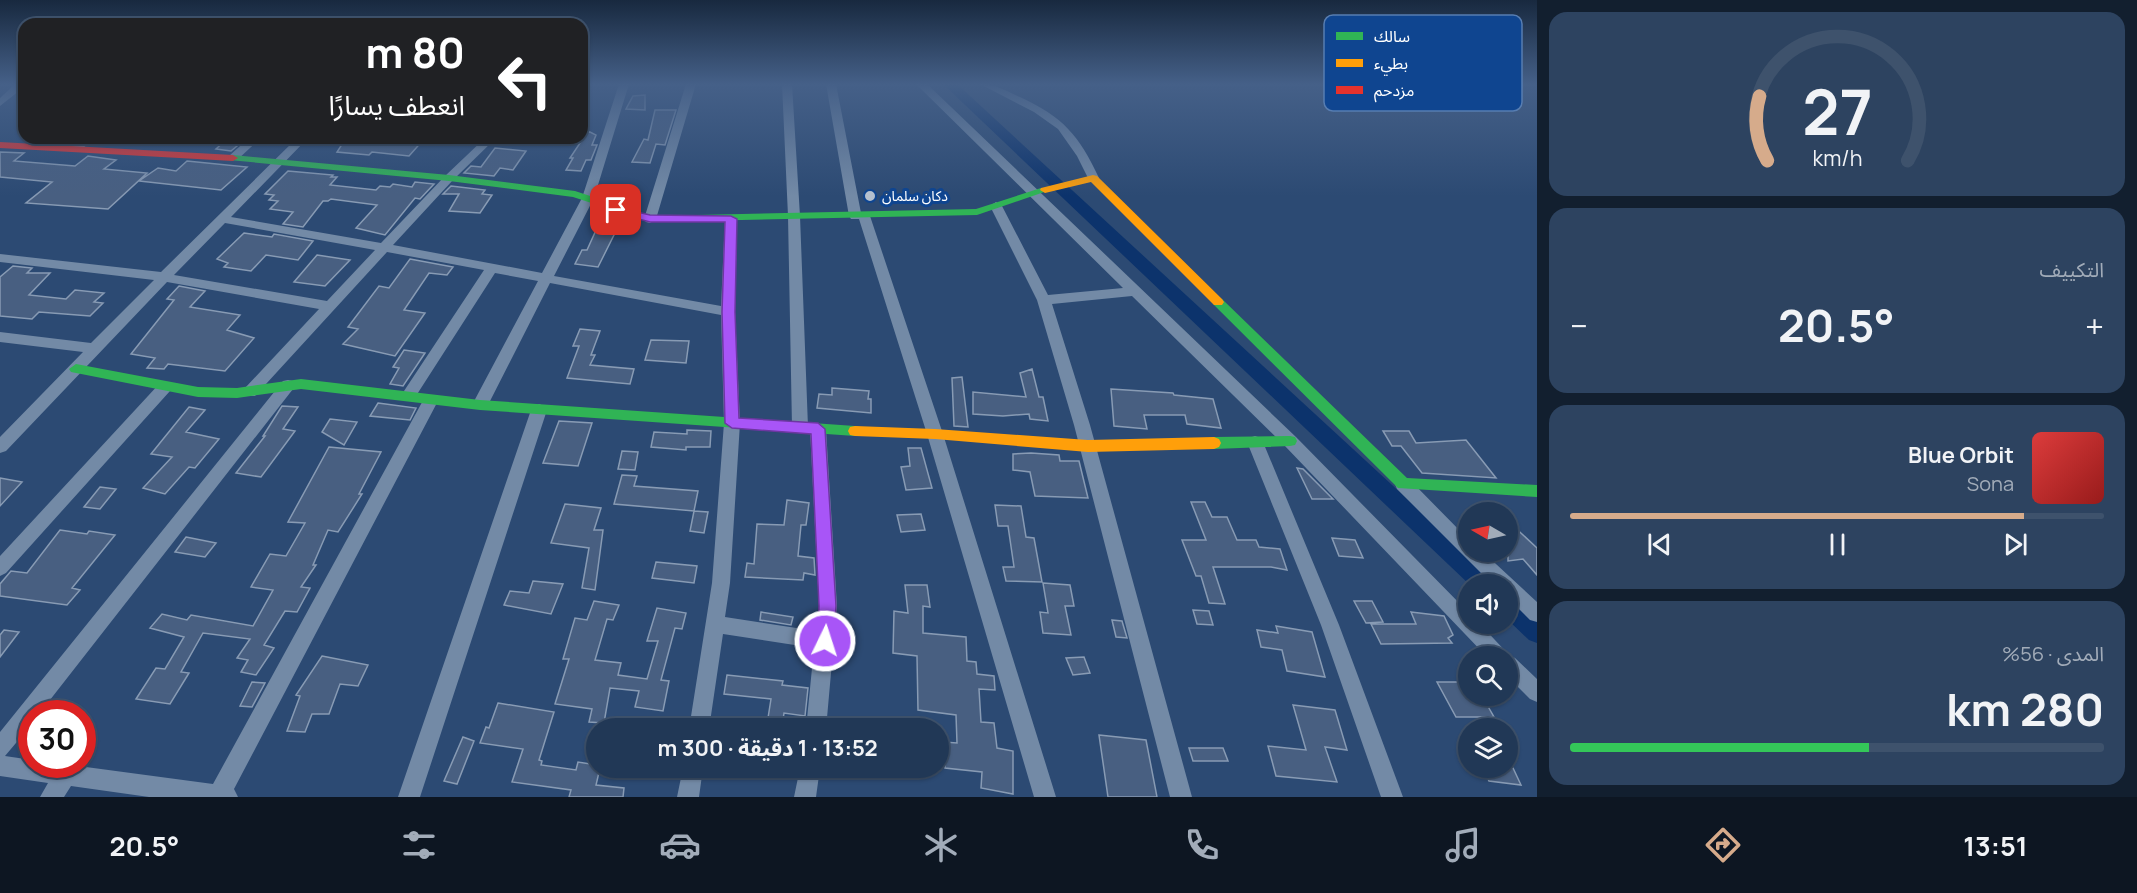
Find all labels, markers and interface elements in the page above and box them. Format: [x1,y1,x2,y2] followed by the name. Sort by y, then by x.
[1324,15,1522,111] legend
[365,23,465,81] text: 80 m
[1374,25,1410,47] text: سالك
[486,42,564,120] icon: left
[1374,52,1408,76] text: بطيء
[1802,68,1872,154] text: 27
[1374,79,1414,103] text: مزدحم
[328,86,465,123] text: انعطف يسارًا
[1812,144,1862,173] text: km/h
[590,184,641,235] pin
[882,186,948,205] place label: دكان سلمان
[863,189,877,203] marker: دكان سلمان
[599,193,632,226] icon: arrive
[2040,256,2104,283] text: التكييف
[1778,294,1895,356] text: 20.5°
[1570,303,1588,348] text: −
[2085,303,2104,348] text: +
[1908,440,2014,470] text: Blue Orbit
[1967,470,2014,497] text: Sona
[1458,502,1518,562] north arrow
[1458,502,1518,778] map controls
[1643,528,1676,561] icon: previous
[1821,528,1854,561] icon: pause
[1999,528,2032,561] icon: next
[1458,574,1518,634] button: sound
[793,609,857,673] position arrow
[2002,640,2104,667] text: المدى · 56%
[1458,646,1518,706] button: search
[1946,678,2104,740] text: 280 km
[18,700,96,778] speed limit sign: 30
[1458,718,1518,778] button: layers
[657,733,878,763] text: 13:52 · 1 دقيقة · 300 m
[398,824,440,866] icon: filters
[659,824,701,866] icon: car
[920,824,962,866] icon: climate
[1181,824,1223,866] icon: phone
[1442,824,1484,866] icon: music
[1702,824,1744,866] icon: directions
[109,827,179,864] text: 20.5°
[1963,827,2028,864] text: 13:51

